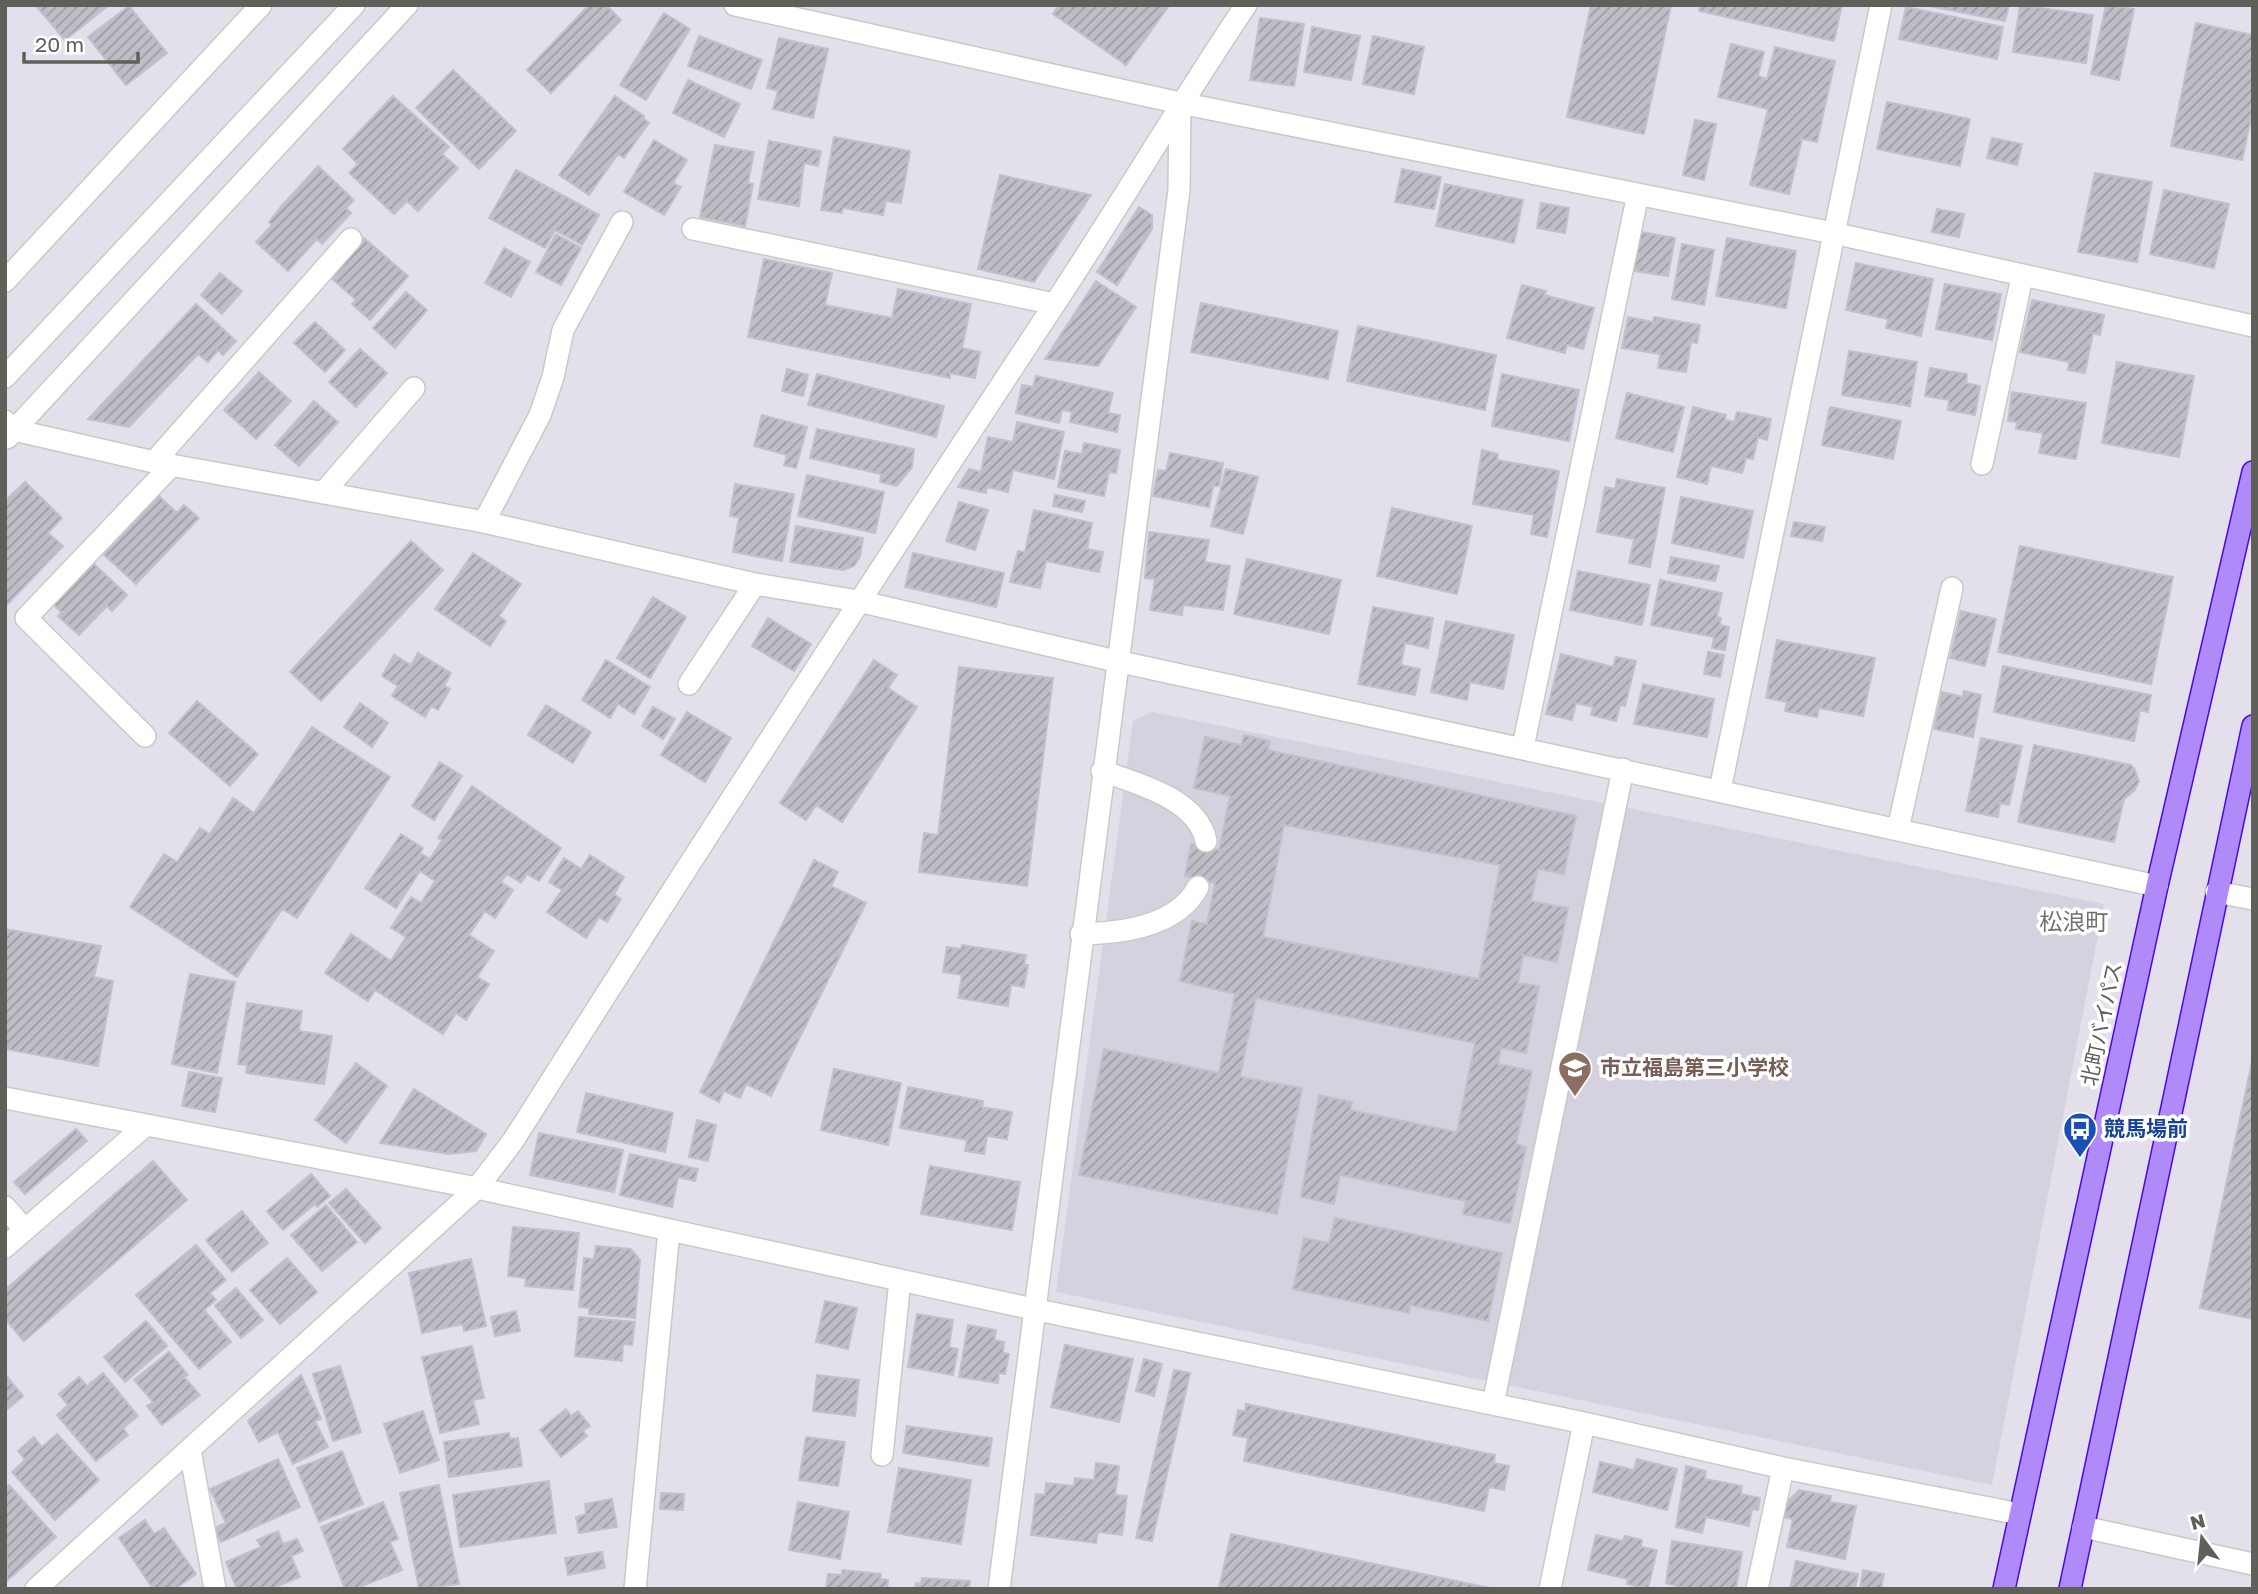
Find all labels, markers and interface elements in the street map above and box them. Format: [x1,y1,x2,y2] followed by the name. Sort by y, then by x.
[24,21,138,65] scale bar
[35,31,84,57] text: 20 m
[2040,907,2109,935] district label: 松浪町
[2075,960,2127,1088] street label: 北町バイパス
[1556,1049,1594,1098] school or university icon: 市立福島第三小学校
[1600,1054,1789,1080] place label: 市立福島第三小学校
[2061,1110,2099,1159] bus stop icon: 競馬場前
[2104,1115,2188,1141] place label: 競馬場前
[2167,1503,2237,1573] north arrow
[2188,1508,2207,1534] text: N

